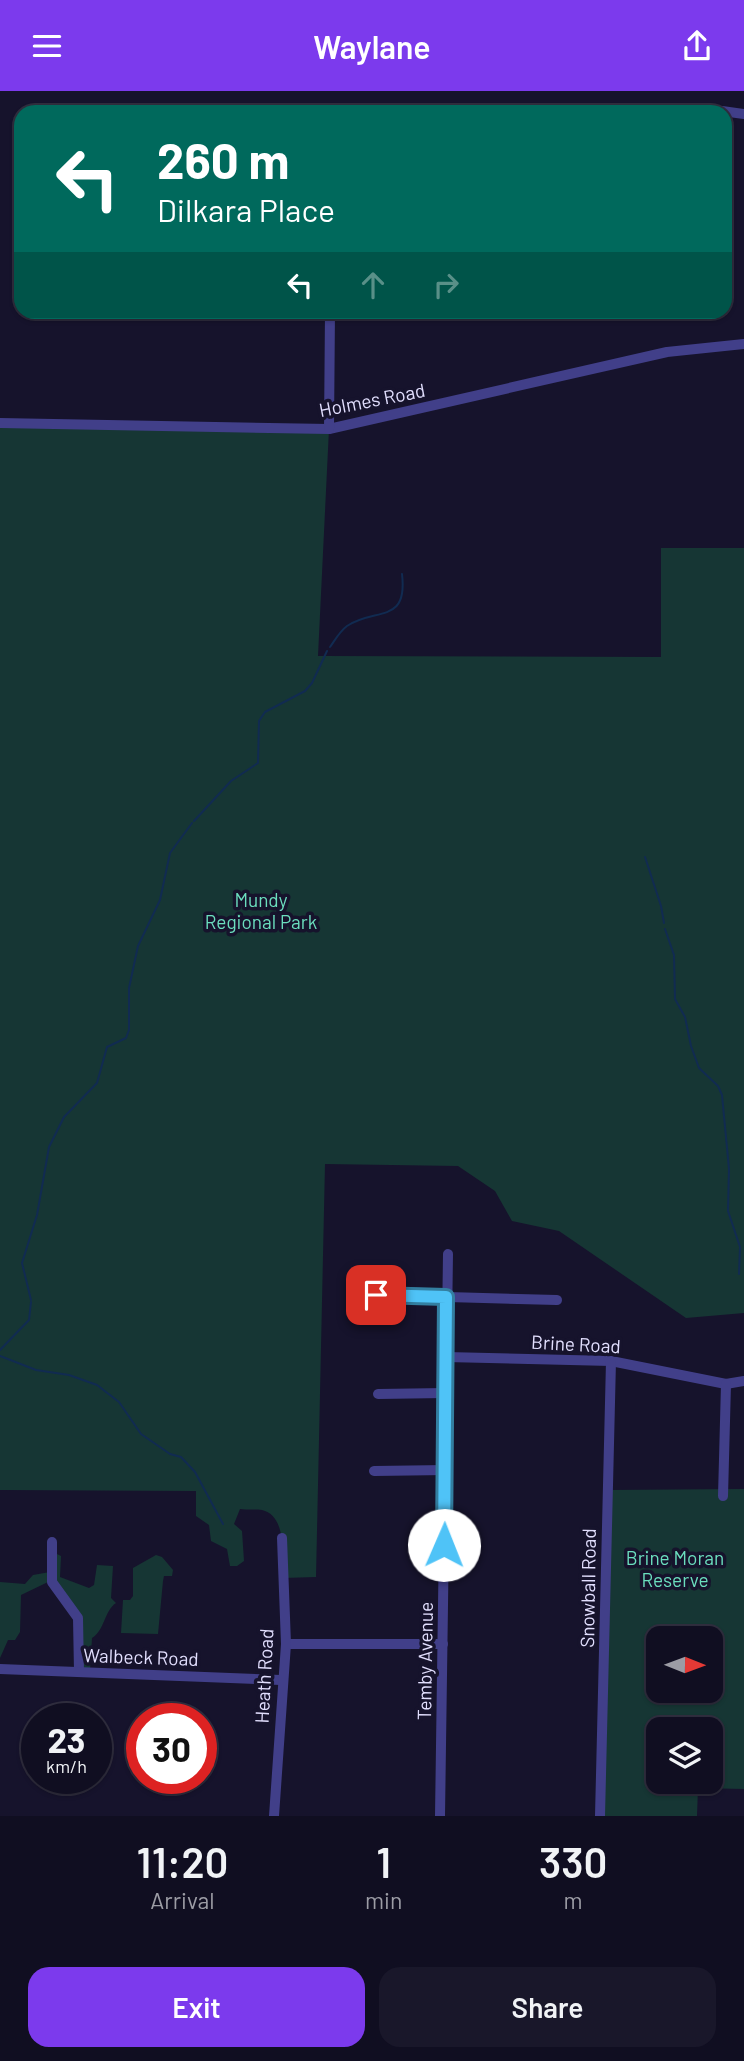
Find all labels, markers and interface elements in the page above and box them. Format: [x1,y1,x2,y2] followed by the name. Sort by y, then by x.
[28,27,66,65] icon: menu
[313,27,431,65] text: Waylane
[678,27,716,65] icon: share
[157,130,289,189] text: 260 m
[42,133,133,224] icon: left
[157,190,335,228] text: Dilkara Place
[281,266,319,304] icon: left
[354,266,392,304] icon: ahead
[427,266,465,304] icon: right
[317,378,427,421] street label: Holmes Road
[205,888,317,933] park label: Mundy Regional Park
[346,1265,406,1325] pin
[357,1276,395,1314] icon: arrive
[531,1330,621,1357] street label: Brine Road
[407,1508,481,1582] position arrow
[575,1528,600,1648] street label: Snowball Road
[626,1546,724,1591] park label: Brine Moran Reserve
[412,1602,437,1720] street label: Temby Avenue
[646,1626,723,1703] north arrow
[646,1626,723,1794] map controls
[250,1628,277,1724] street label: Heath Road
[83,1643,199,1670] street label: Walbeck Road
[126,1703,217,1794] speed limit sign: 30
[646,1717,723,1794] button: layers
[47,1718,86,1760] text: 23
[46,1755,87,1777] text: km/h
[137,1836,228,1886] text: 11:20
[376,1836,391,1886] text: 1
[539,1836,607,1886] text: 330
[150,1886,215,1914] text: Arrival
[365,1886,402,1914] text: min
[564,1886,583,1914] text: m
[28,1967,365,2047] button: Exit
[379,1967,716,2047] button: Share

